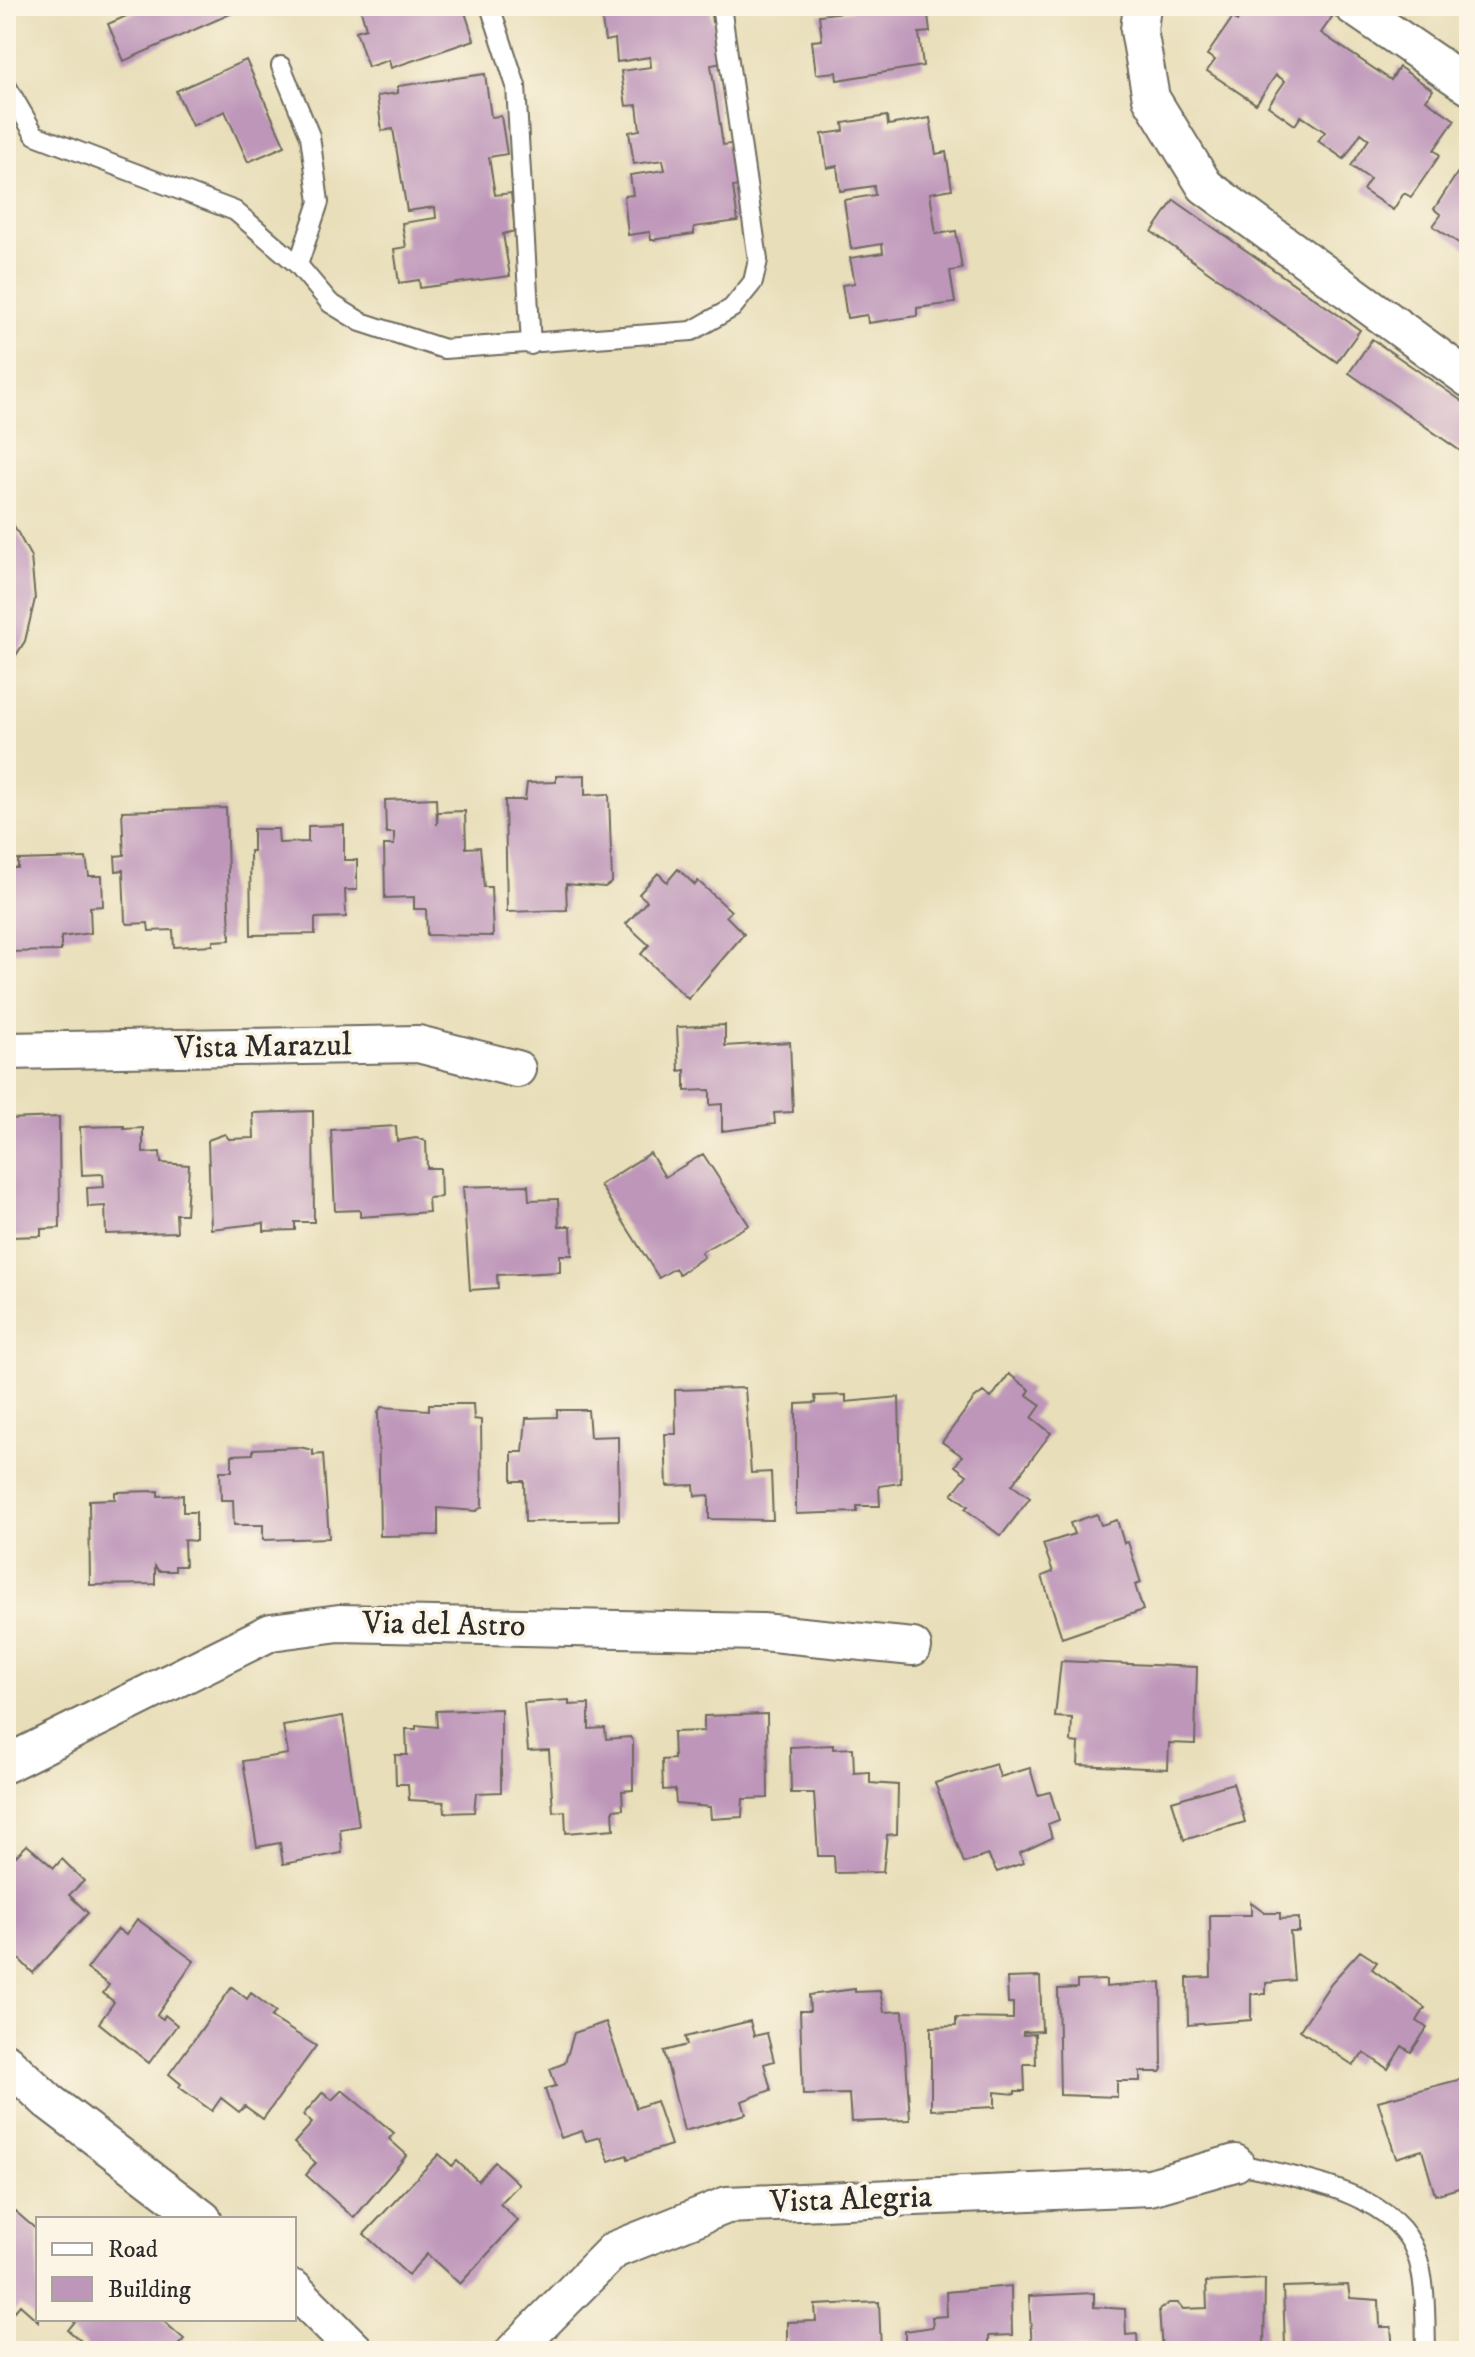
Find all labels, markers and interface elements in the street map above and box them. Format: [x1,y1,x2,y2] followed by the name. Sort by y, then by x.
[173,1025,352,1069] street label: Vista Marazul
[361,1604,526,1646] street label: Via del Astro
[768,2177,933,2223] street label: Vista Alegria
[36,2217,296,2321] legend
[108,2235,158,2265] text: Road
[108,2275,191,2305] text: Building

